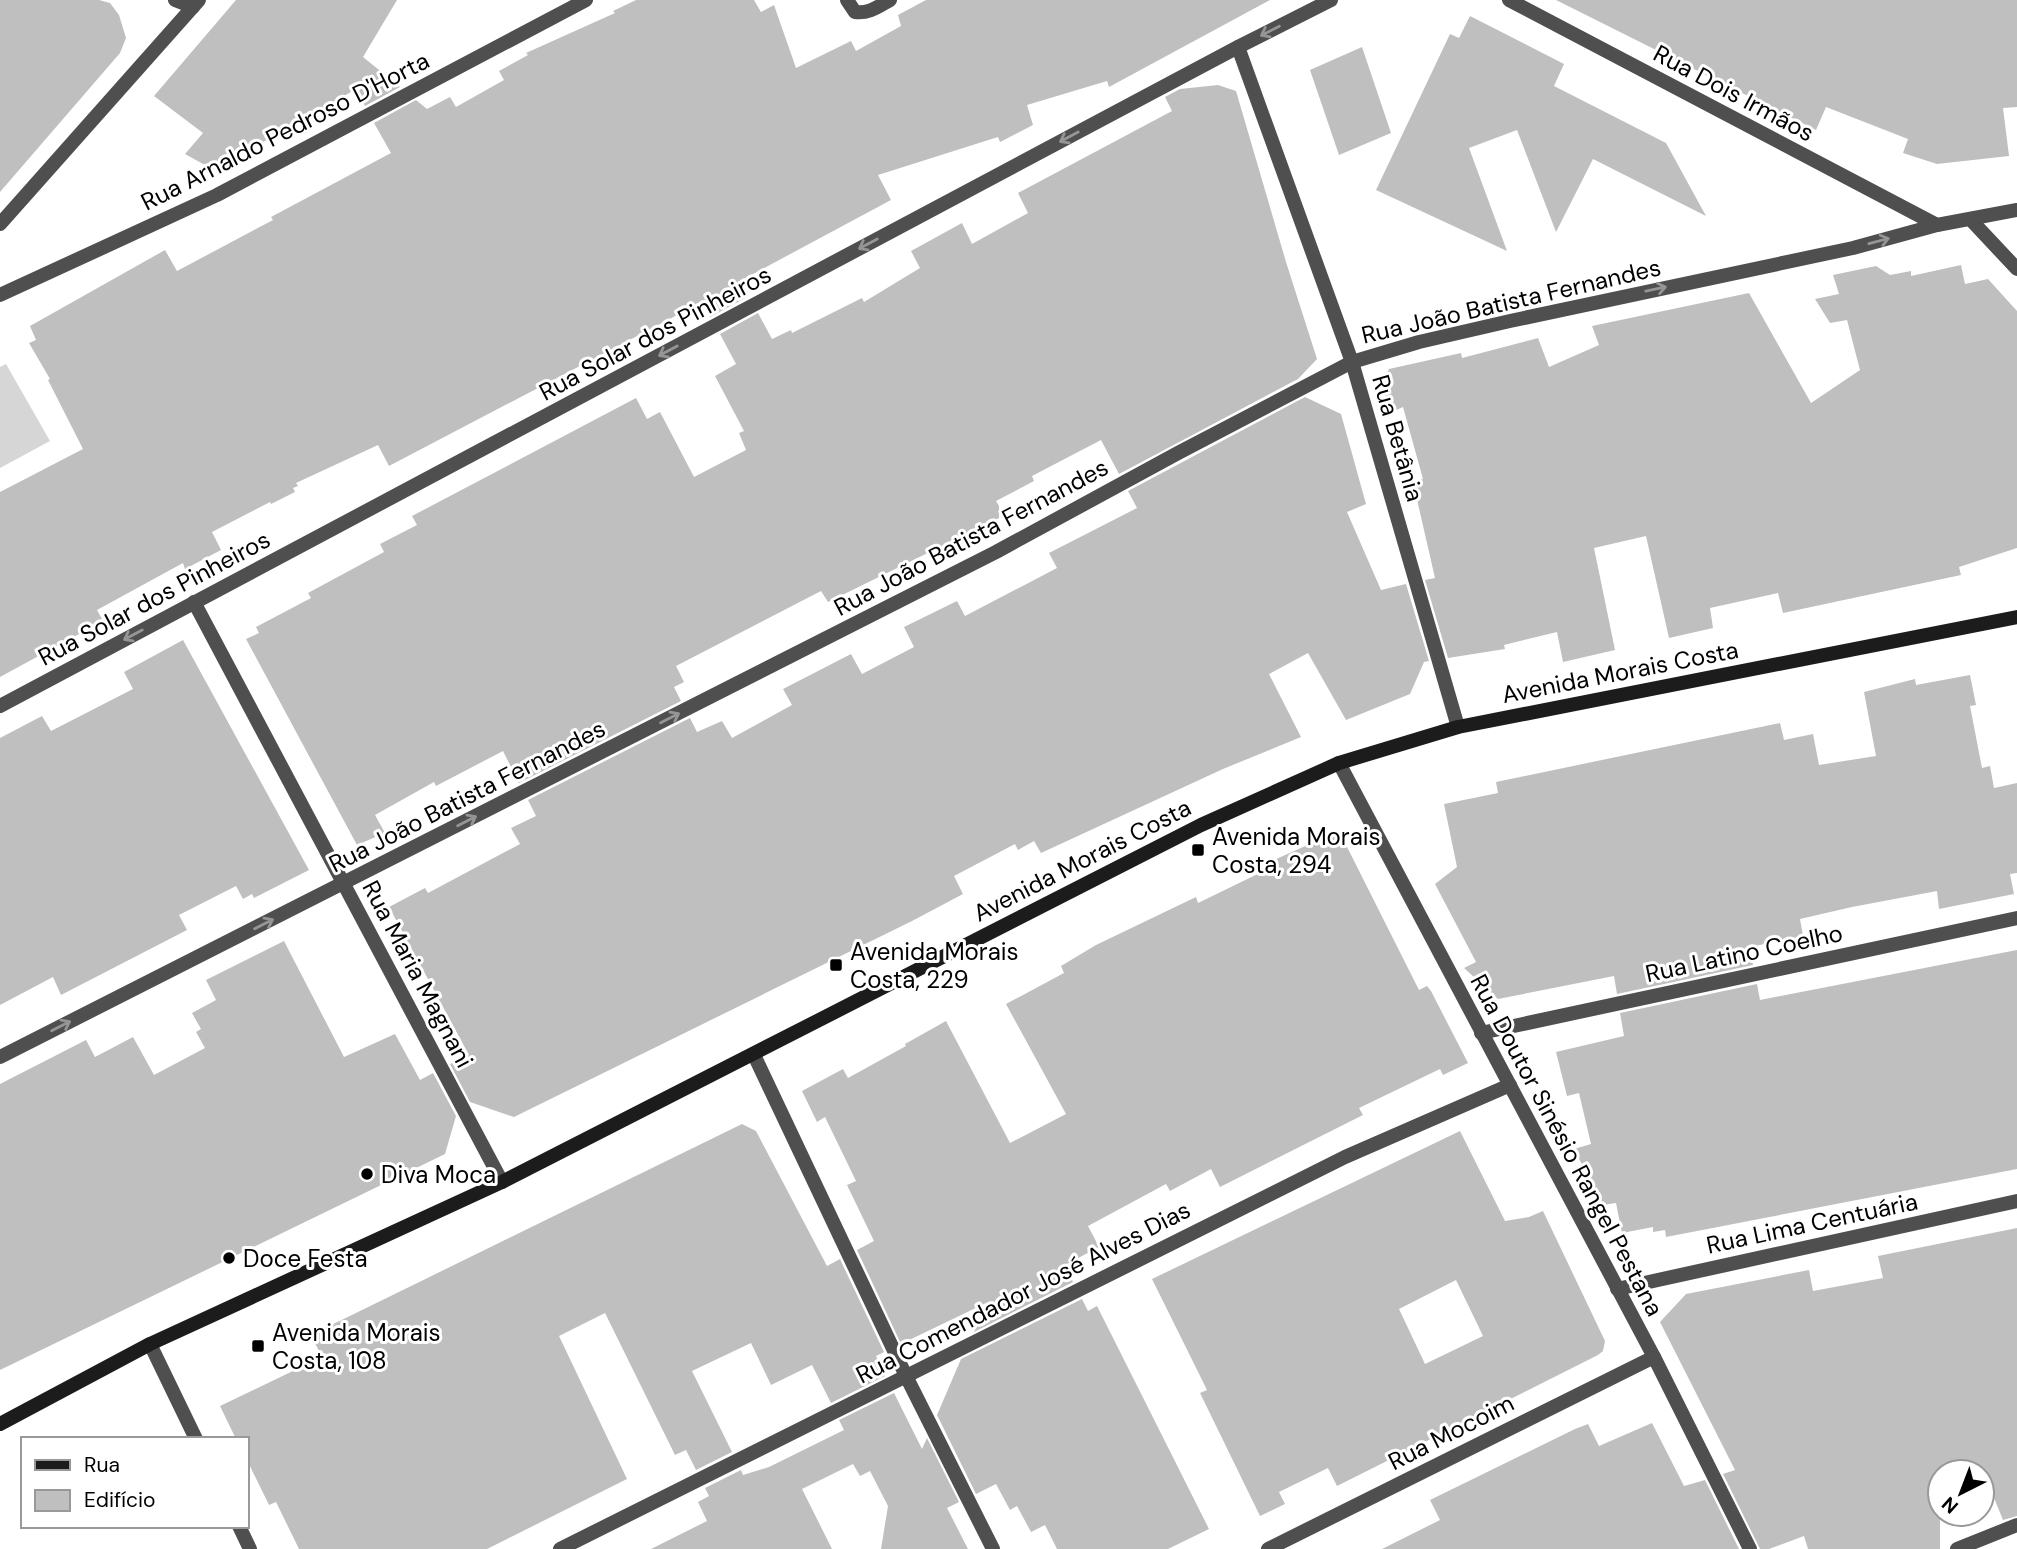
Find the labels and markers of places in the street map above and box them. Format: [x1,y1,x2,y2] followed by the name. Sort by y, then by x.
[1212,821,1381,880] place label: Avenida Morais Costa, 294
[1190,842,1206,858] marker: Avenida Morais Costa, 294
[850,936,1019,995] place label: Avenida Morais Costa, 229
[828,957,844,973] marker: Avenida Morais Costa, 229
[381,1159,496,1190] place label: Diva Moca
[359,1166,375,1182] marker: Diva Moca
[243,1243,367,1274] place label: Doce Festa
[221,1250,237,1266] marker: Doce Festa
[272,1317,441,1376] place label: Avenida Morais Costa, 108
[250,1338,266,1354] marker: Avenida Morais Costa, 108

